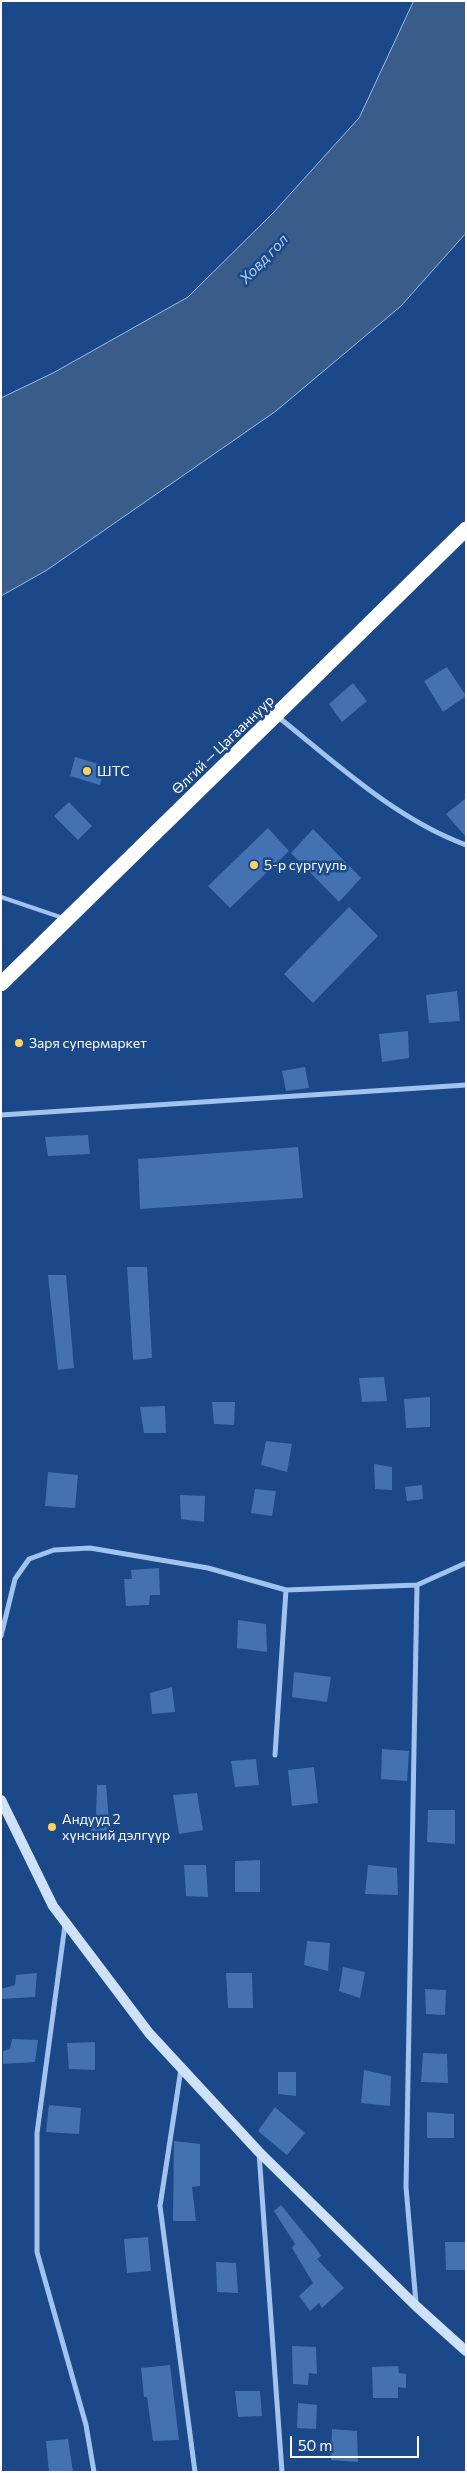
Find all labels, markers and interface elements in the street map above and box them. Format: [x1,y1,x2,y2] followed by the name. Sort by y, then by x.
[236,230,292,288] water label: Ховд гол
[169,692,277,798] street label: Өлгий — Цагааннуур
[97,763,130,779] place label: ШТС
[81,765,93,777] marker: ШТС
[264,857,347,873] place label: 5-р сургууль
[248,859,260,871] marker: 5-р сургууль
[29,1035,147,1051] place label: Заря супермаркет
[13,1037,25,1049] marker: Заря супермаркет
[62,1811,170,1844] place label: Андууд 2 хүнсний дэлгүүр
[46,1821,58,1833] marker: Андууд 2 хүнсний дэлгүүр
[292,2426,421,2458] scale bar
[298,2436,332,2454] text: 50 m

